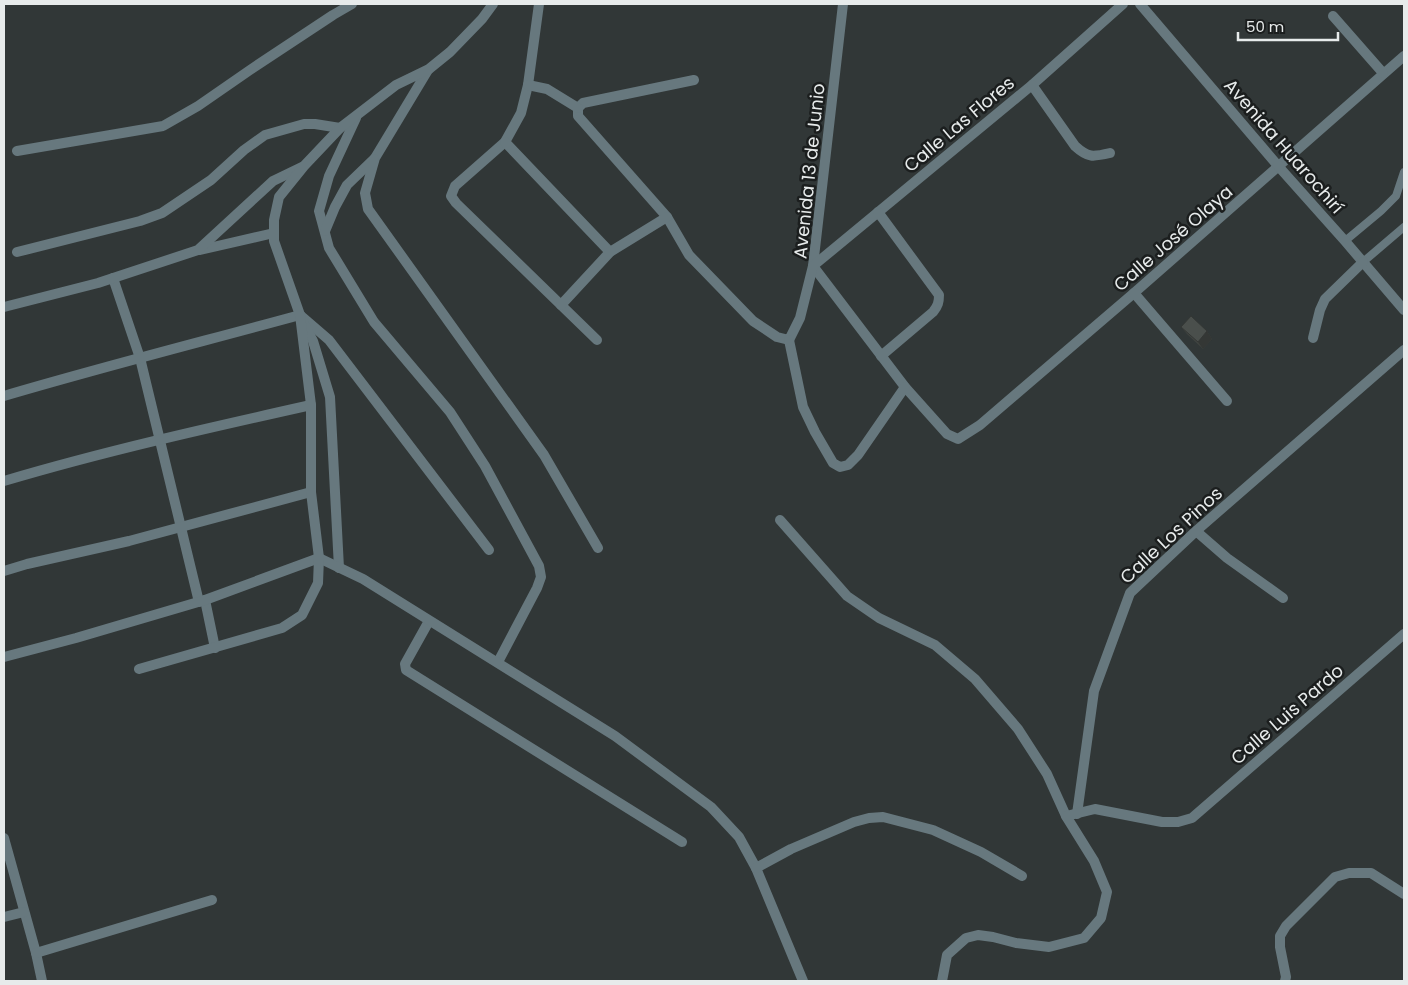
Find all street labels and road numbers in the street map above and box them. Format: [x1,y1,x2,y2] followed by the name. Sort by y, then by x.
[898,70,1020,178] street label: Calle Las Flores
[1219,73,1349,219] street label: Avenida Huarochirí
[787,82,831,260] street label: Avenida 13 de Junio
[1108,179,1238,297] street label: Calle José Olaya
[1114,481,1228,589] street label: Calle Los Pinos
[1225,658,1349,770] street label: Calle Luis Pardo

